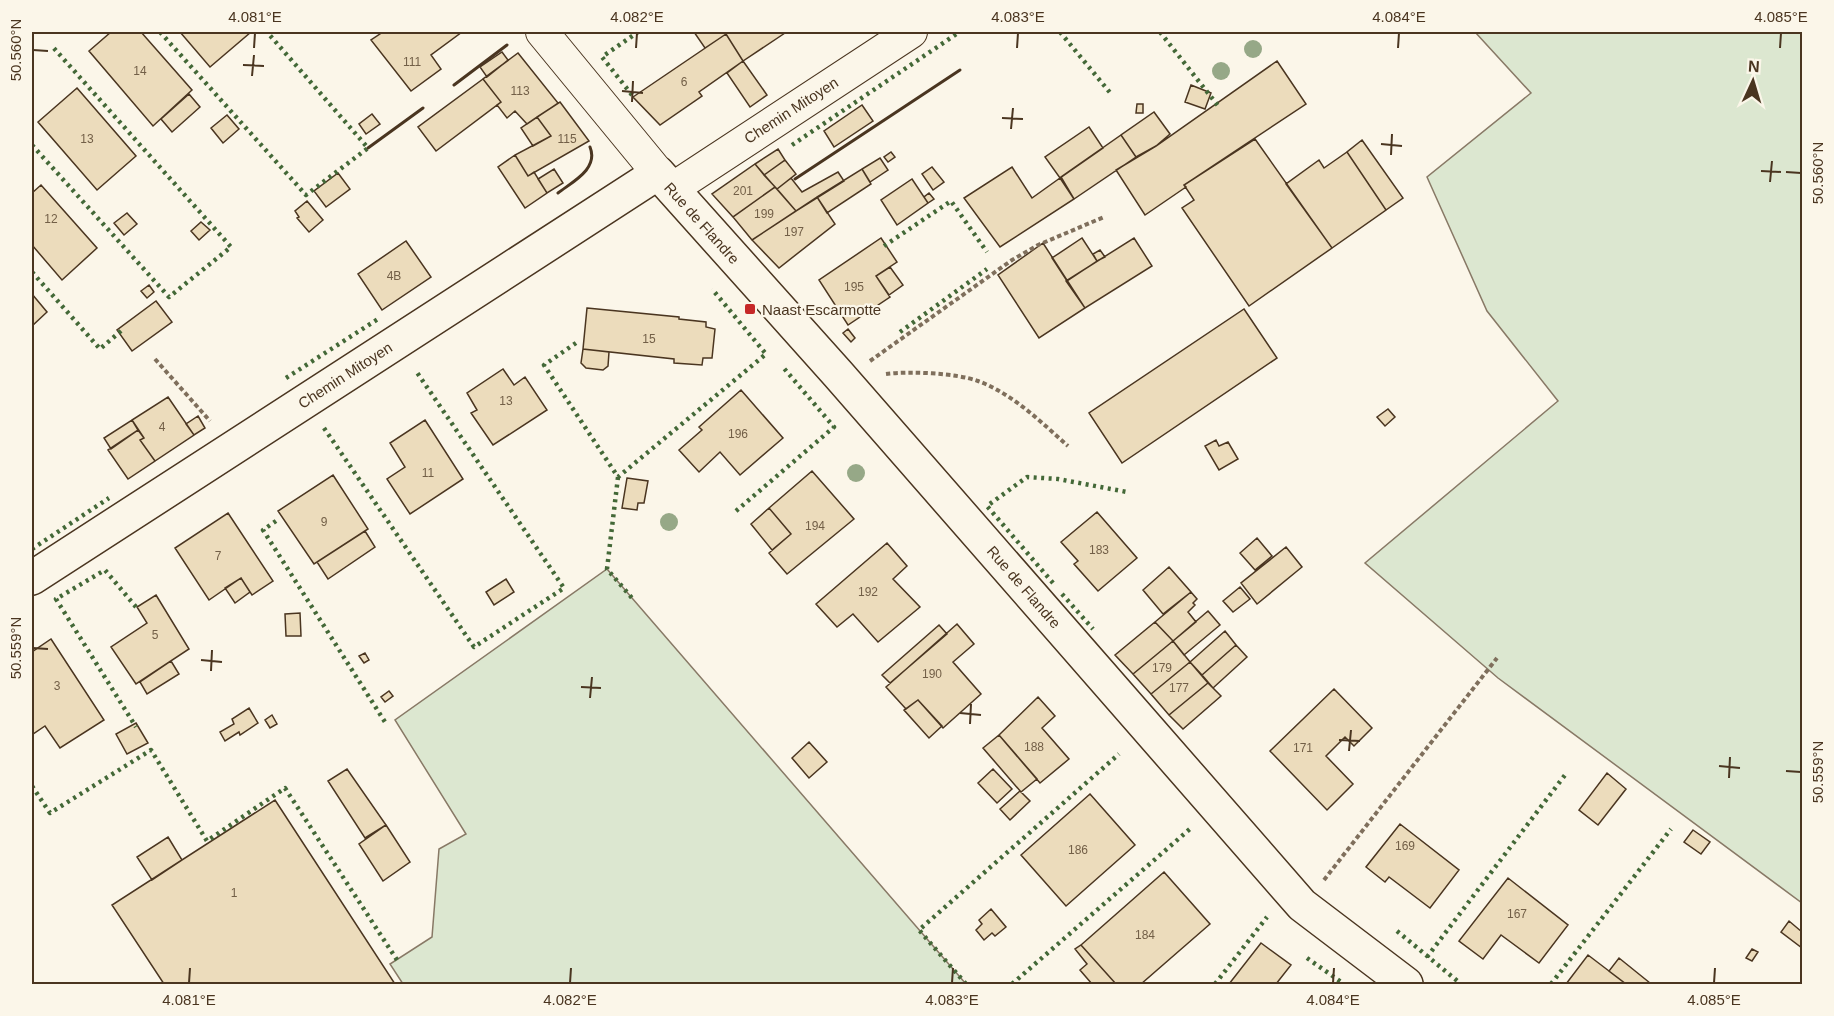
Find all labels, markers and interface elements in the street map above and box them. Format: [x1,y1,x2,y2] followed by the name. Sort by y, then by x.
[228,8,282,25] text: 4.081°E
[610,8,664,25] text: 4.082°E
[991,8,1045,25] text: 4.083°E
[1372,8,1426,25] text: 4.084°E
[1754,8,1808,25] text: 4.085°E
[7,19,24,81] text: 50.560°N
[1723,51,1783,111] north arrow
[403,55,421,69] house number: 111
[1748,58,1760,75] text: N
[133,64,147,78] house number: 14
[741,73,841,147] street label: Chemin Mitoyen
[681,75,688,89] house number: 6
[510,84,530,98] house number: 113
[80,132,94,146] house number: 13
[557,132,577,146] house number: 115
[1809,142,1826,204] text: 50.560°N
[661,179,743,267] street label: Rue de Flandre
[733,184,753,198] house number: 201
[754,207,774,221] house number: 199
[44,212,58,226] house number: 12
[784,225,804,239] house number: 197
[387,269,401,283] house number: 4B
[844,280,864,294] house number: 195
[762,301,881,318] place label: Naast Escarmotte
[743,302,757,316] marker: Naast Escarmotte
[642,332,656,346] house number: 15
[295,338,395,412] street label: Chemin Mitoyen
[499,394,513,408] house number: 13
[159,420,166,434] house number: 4
[728,427,748,441] house number: 196
[422,466,435,480] house number: 11
[321,515,328,529] house number: 9
[805,519,825,533] house number: 194
[984,542,1064,632] street label: Rue de Flandre
[1089,543,1109,557] house number: 183
[215,549,222,563] house number: 7
[858,585,878,599] house number: 192
[7,617,24,679] text: 50.559°N
[152,628,159,642] house number: 5
[1152,661,1172,675] house number: 179
[922,667,942,681] house number: 190
[54,679,61,693] house number: 3
[1169,681,1189,695] house number: 177
[1024,740,1044,754] house number: 188
[1293,741,1313,755] house number: 171
[1809,741,1826,803] text: 50.559°N
[1395,839,1415,853] house number: 169
[1068,843,1088,857] house number: 186
[231,886,238,900] house number: 1
[1507,907,1527,921] house number: 167
[1135,928,1155,942] house number: 184
[162,991,216,1008] text: 4.081°E
[543,991,597,1008] text: 4.082°E
[925,991,979,1008] text: 4.083°E
[1306,991,1360,1008] text: 4.084°E
[1687,991,1741,1008] text: 4.085°E

